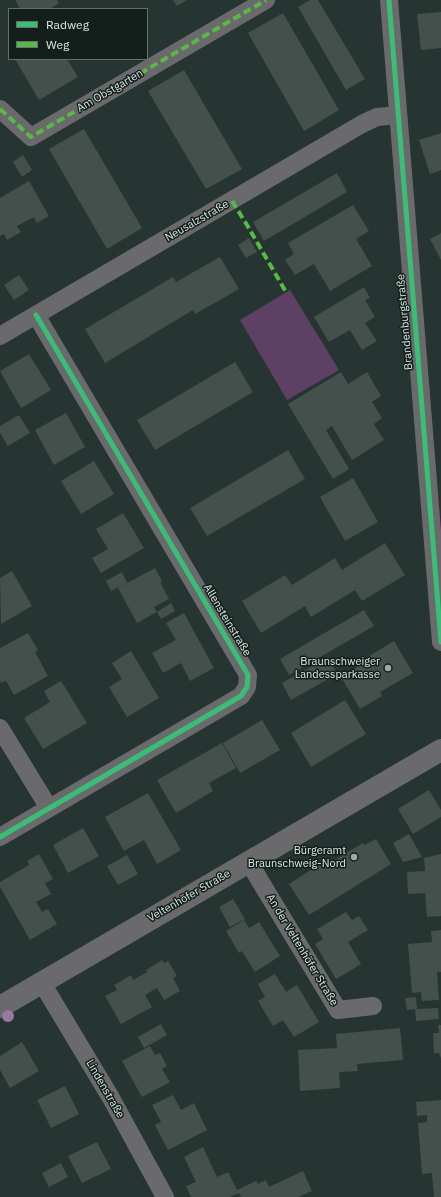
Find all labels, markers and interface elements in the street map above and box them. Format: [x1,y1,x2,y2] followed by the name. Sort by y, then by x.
[8,8,148,60] legend
[46,17,89,32] text: Radweg
[46,37,69,52] text: Weg
[75,67,145,115] street label: Am Obstgarten
[163,197,231,245] street label: Neusalzstraße
[394,273,416,371] street label: Brandenburgstraße
[200,582,254,658] street label: Allensteinstraße
[295,655,380,681] place label: Braunschweiger Landessparkasse
[383,663,393,673] marker: Braunschweiger Landessparkasse
[248,844,346,870] place label: Bürgeramt Braunschweig-Nord
[349,852,359,862] marker: Bürgeramt Braunschweig-Nord
[145,867,233,925] street label: Veltenhöfer Straße
[263,892,341,1008] street label: An der Veltenhöfer Straße
[83,1057,127,1121] street label: Lindenstraße

